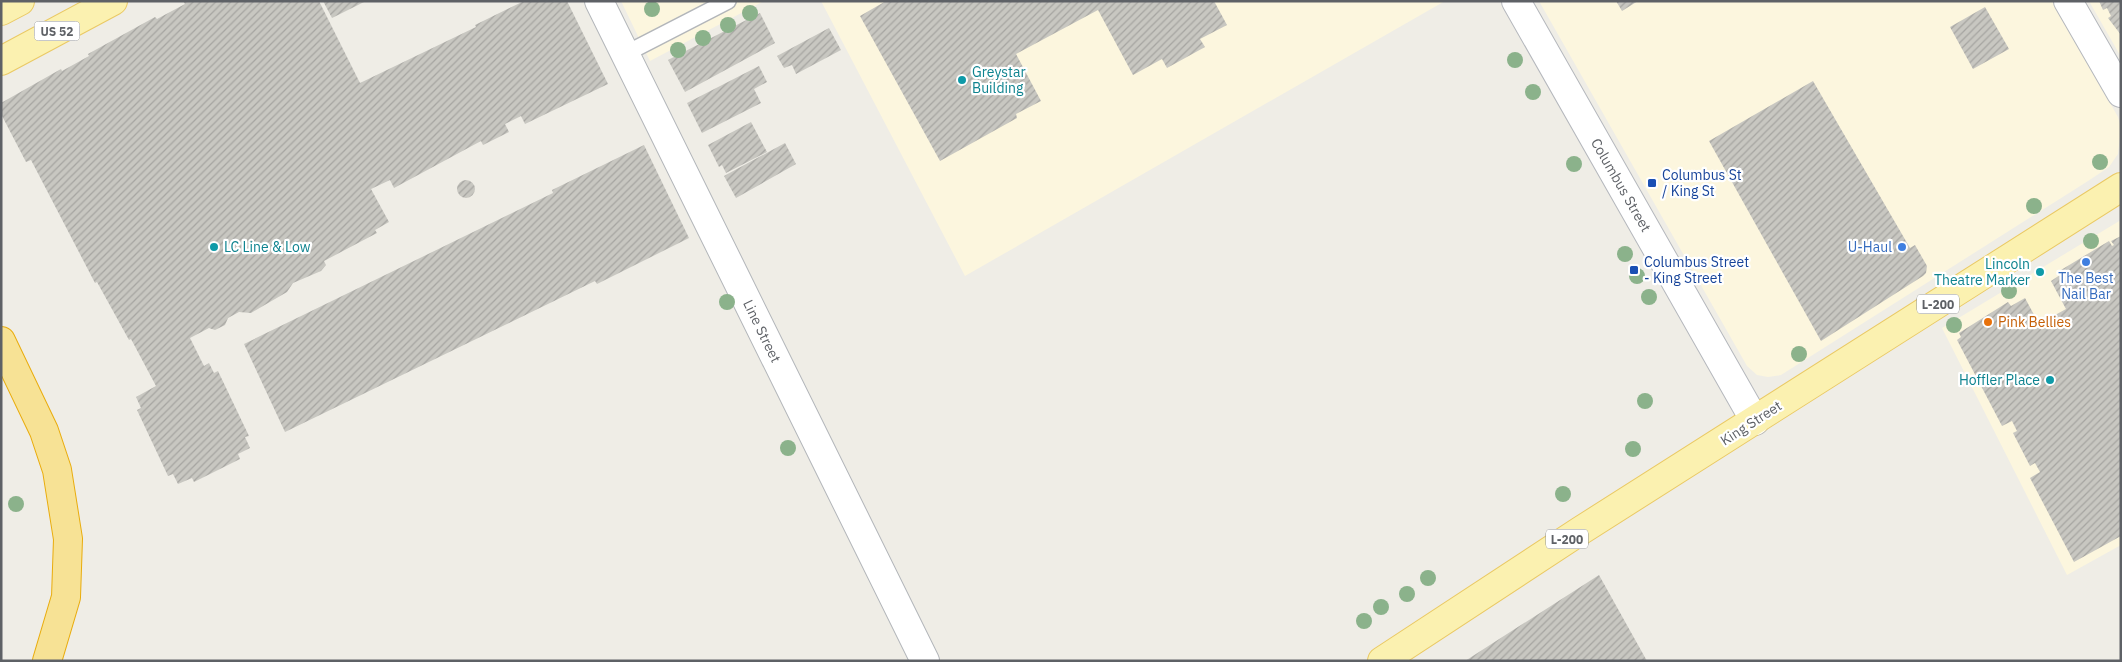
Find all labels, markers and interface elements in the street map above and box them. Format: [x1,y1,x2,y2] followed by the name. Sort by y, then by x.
[34,22,80,40] road number: US 52
[972,63,1026,97] place label: Greystar Building
[956,74,968,86] marker: Greystar Building
[1587,135,1655,235] street label: Columbus Street
[1662,166,1742,200] place label: Columbus St / King St
[1646,177,1658,189] marker: Columbus St / King St
[224,238,311,256] place label: LC Line & Low
[1848,238,1892,256] place label: U-Haul
[208,241,220,253] marker: LC Line & Low
[1896,241,1908,253] marker: U-Haul
[1644,253,1749,287] place label: Columbus Street - King Street
[1934,255,2030,289] place label: Lincoln Theatre Marker
[2080,256,2092,268] marker: The Best Nail Bar
[1628,264,1640,276] marker: Columbus Street - King Street
[2034,266,2046,278] marker: Lincoln Theatre Marker
[2058,269,2114,303] place label: The Best Nail Bar
[1917,294,1959,314] road number: L-200
[739,297,785,366] street label: Line Street
[1998,313,2071,331] place label: Pink Bellies
[1982,316,1994,328] marker: Pink Bellies
[1959,371,2040,389] place label: Hoffler Place
[2044,374,2056,386] marker: Hoffler Place
[1717,397,1785,449] street label: King Street
[1546,530,1588,548] road number: L-200

